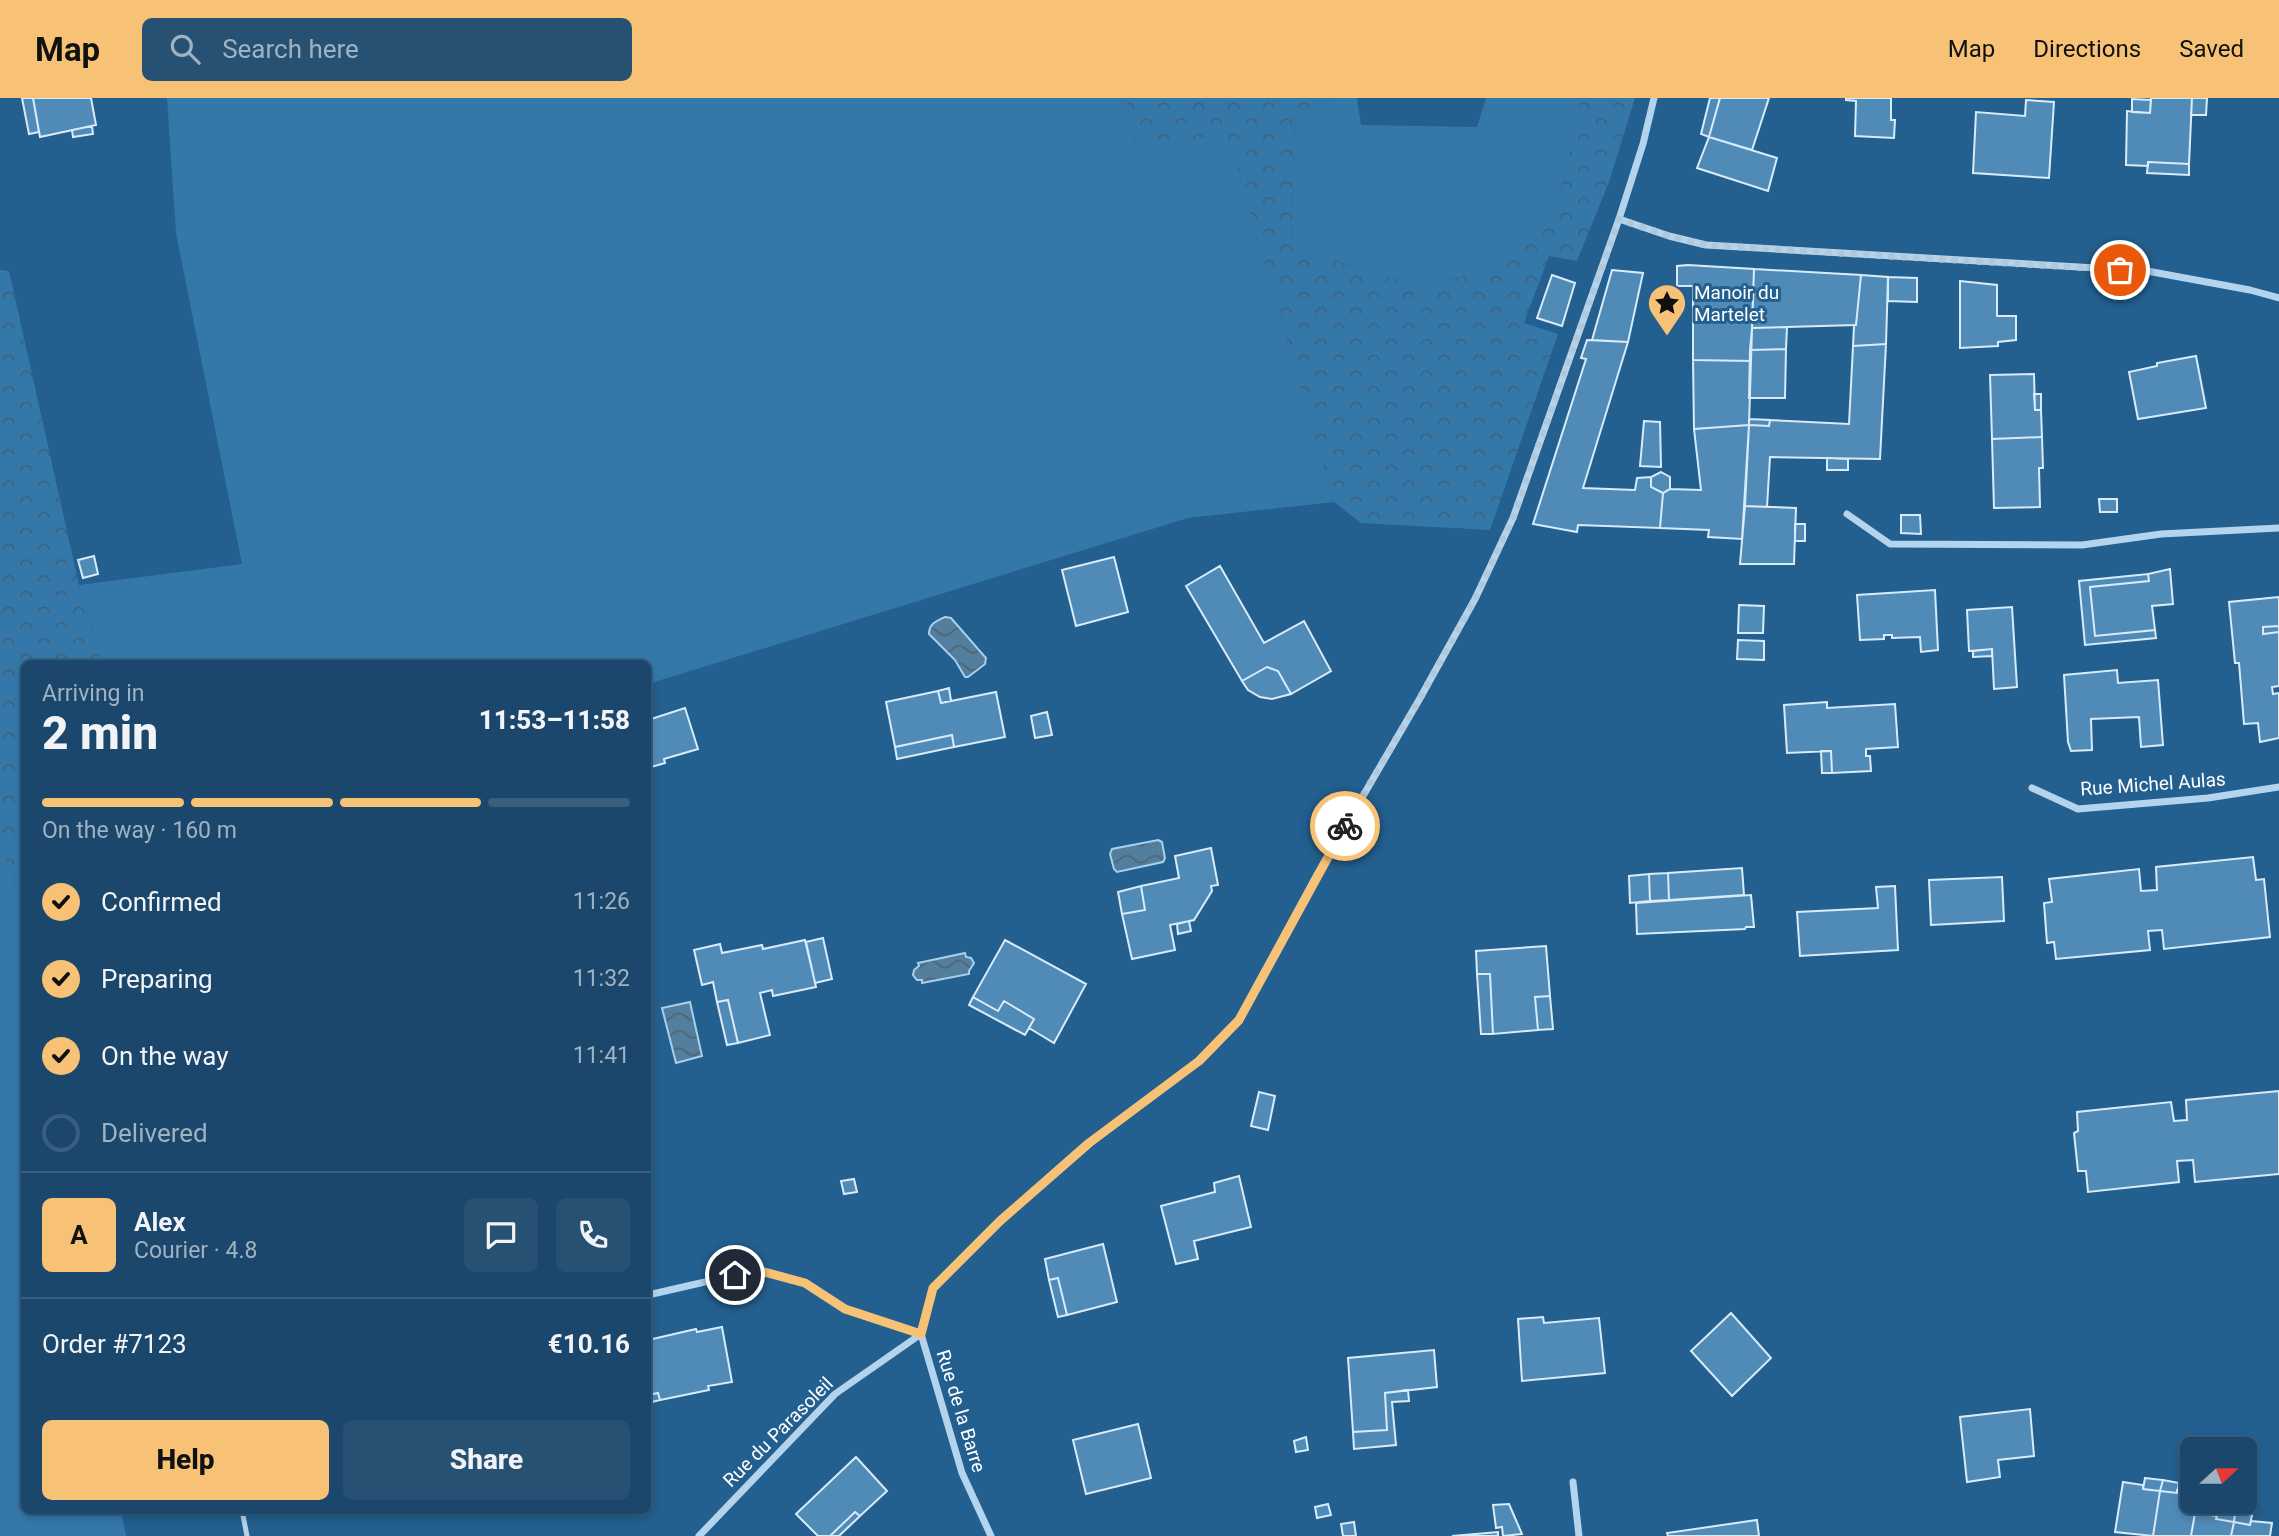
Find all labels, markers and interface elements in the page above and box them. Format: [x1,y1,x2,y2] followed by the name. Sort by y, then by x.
[142,18,632,81] search box
[35,30,100,69] text: Map
[166,30,204,68] icon: search
[222,34,359,64] text: Search here
[1948,35,1995,63] text: Map
[2033,35,2141,63] text: Directions
[2179,35,2244,63] text: Saved
[2090,240,2150,300] pin
[2101,251,2139,289] icon: bag
[1694,281,1779,326] place label: Manoir du Martelet
[1646,282,1688,337] place icon: Manoir du Martelet
[42,680,145,707] text: Arriving in
[479,705,630,735] text: 11:53–11:58
[42,706,158,760] text: 2 min
[2080,767,2226,801] street label: Rue Michel Aulas
[1310,791,1380,861] courier
[1326,807,1364,845] icon: bike
[42,817,237,844] text: On the way · 160 m
[42,883,80,921] icon: check
[101,887,222,917] text: Confirmed
[573,888,630,915] text: 11:26
[42,960,80,998] icon: check
[101,964,213,994] text: Preparing
[573,965,630,992] text: 11:32
[42,1037,80,1075] icon: check
[101,1041,229,1071] text: On the way
[573,1042,630,1069] text: 11:41
[101,1118,208,1148] text: Delivered
[464,1198,538,1272] button: chat
[556,1198,630,1272] button: phone
[134,1207,186,1237] text: Alex
[70,1220,88,1250] text: A
[134,1237,257,1264] text: Courier · 4.8
[705,1245,765,1305] pin
[716,1256,754,1294] icon: home
[42,1329,187,1359] text: Order #7123
[548,1329,630,1359] text: €10.16
[931,1347,991,1475] street label: Rue de la Barre
[718,1372,838,1492] street label: Rue du Parasoleil
[42,1420,329,1500] button: Help
[343,1420,630,1500] button: Share
[2180,1437,2258,1514] north arrow
[2180,1437,2257,1514] map controls

